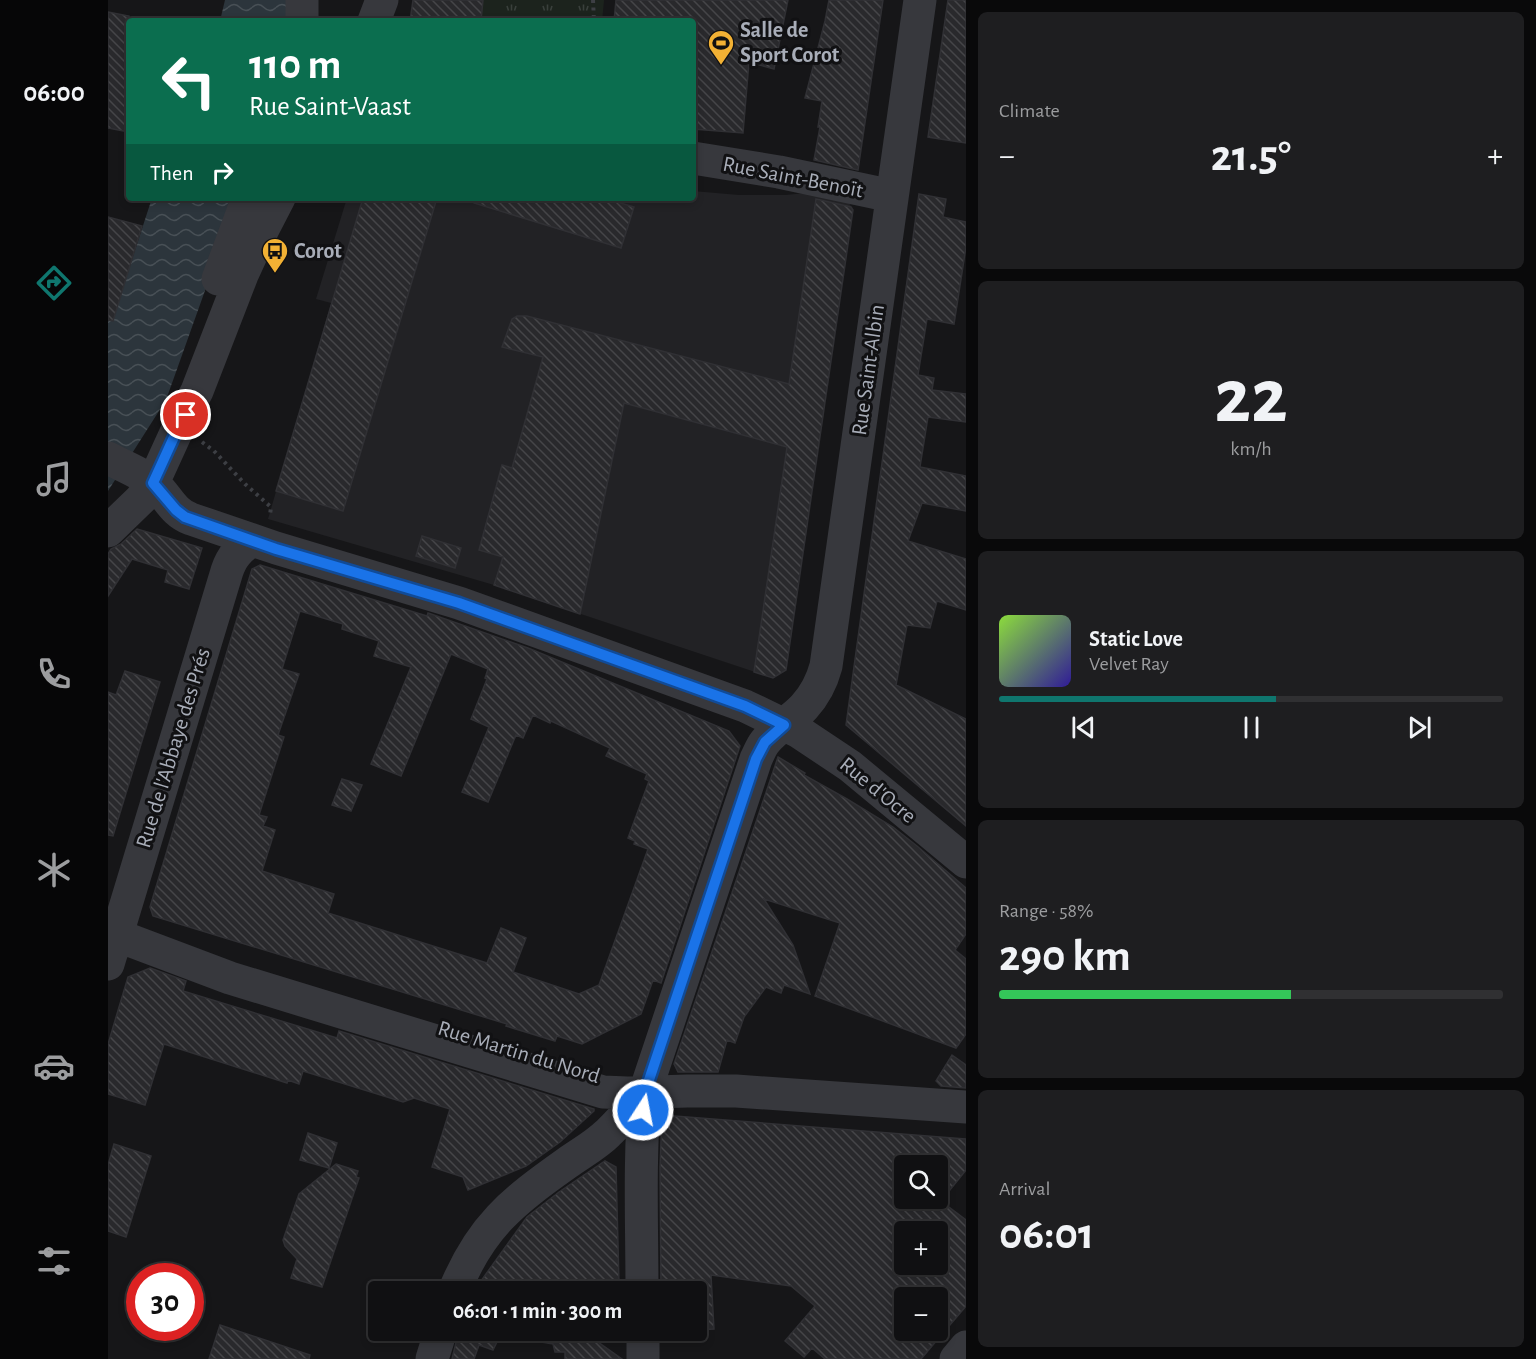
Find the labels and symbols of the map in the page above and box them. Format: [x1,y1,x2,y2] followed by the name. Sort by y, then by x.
[740,19,840,66] place label: Salle de Sport Corot
[706,28,736,66] sports icon: Salle de Sport Corot
[721,153,865,201] street label: Rue Saint-Benoït
[260,236,290,274] bus stop icon: Corot
[294,240,342,262] place label: Corot
[848,303,888,437] street label: Rue Saint-Albin
[160,389,211,440] pin
[132,646,214,850] street label: Rue de l'Abbaye des Prés
[836,753,920,827] street label: Rue d'Ocre
[435,1017,603,1087] street label: Rue Martin du Nord
[611,1078,675,1142] position arrow
[126,1263,204,1341] speed limit sign: 30

